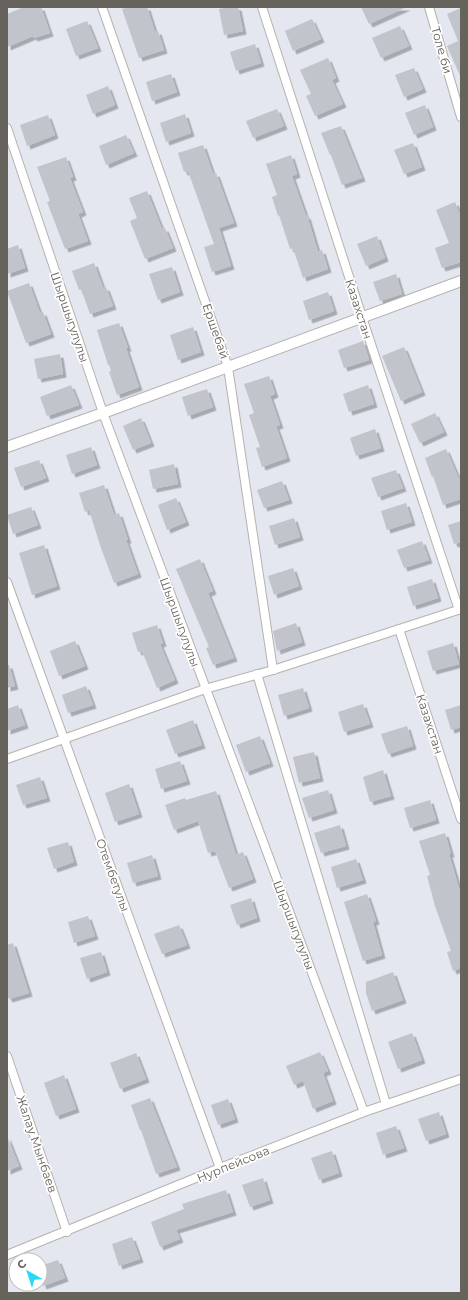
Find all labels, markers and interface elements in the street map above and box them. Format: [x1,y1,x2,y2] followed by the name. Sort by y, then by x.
[428,25,456,75] street label: Толе би
[48,270,92,364] street label: Шыршыгулулы
[342,277,376,341] street label: Казахстан
[199,301,233,361] street label: Ершебай
[157,575,203,669] street label: Шыршыгулулы
[413,692,447,756] street label: Казахстан
[93,836,133,914] street label: Отембетулы
[270,878,318,972] street label: Шыршыгулулы
[13,1093,61,1195] street label: Жалау Мынбаев
[194,1143,272,1185] street label: Нурпейсова
[8,1252,48,1292] north arrow
[14,1256,29,1272] text: С

